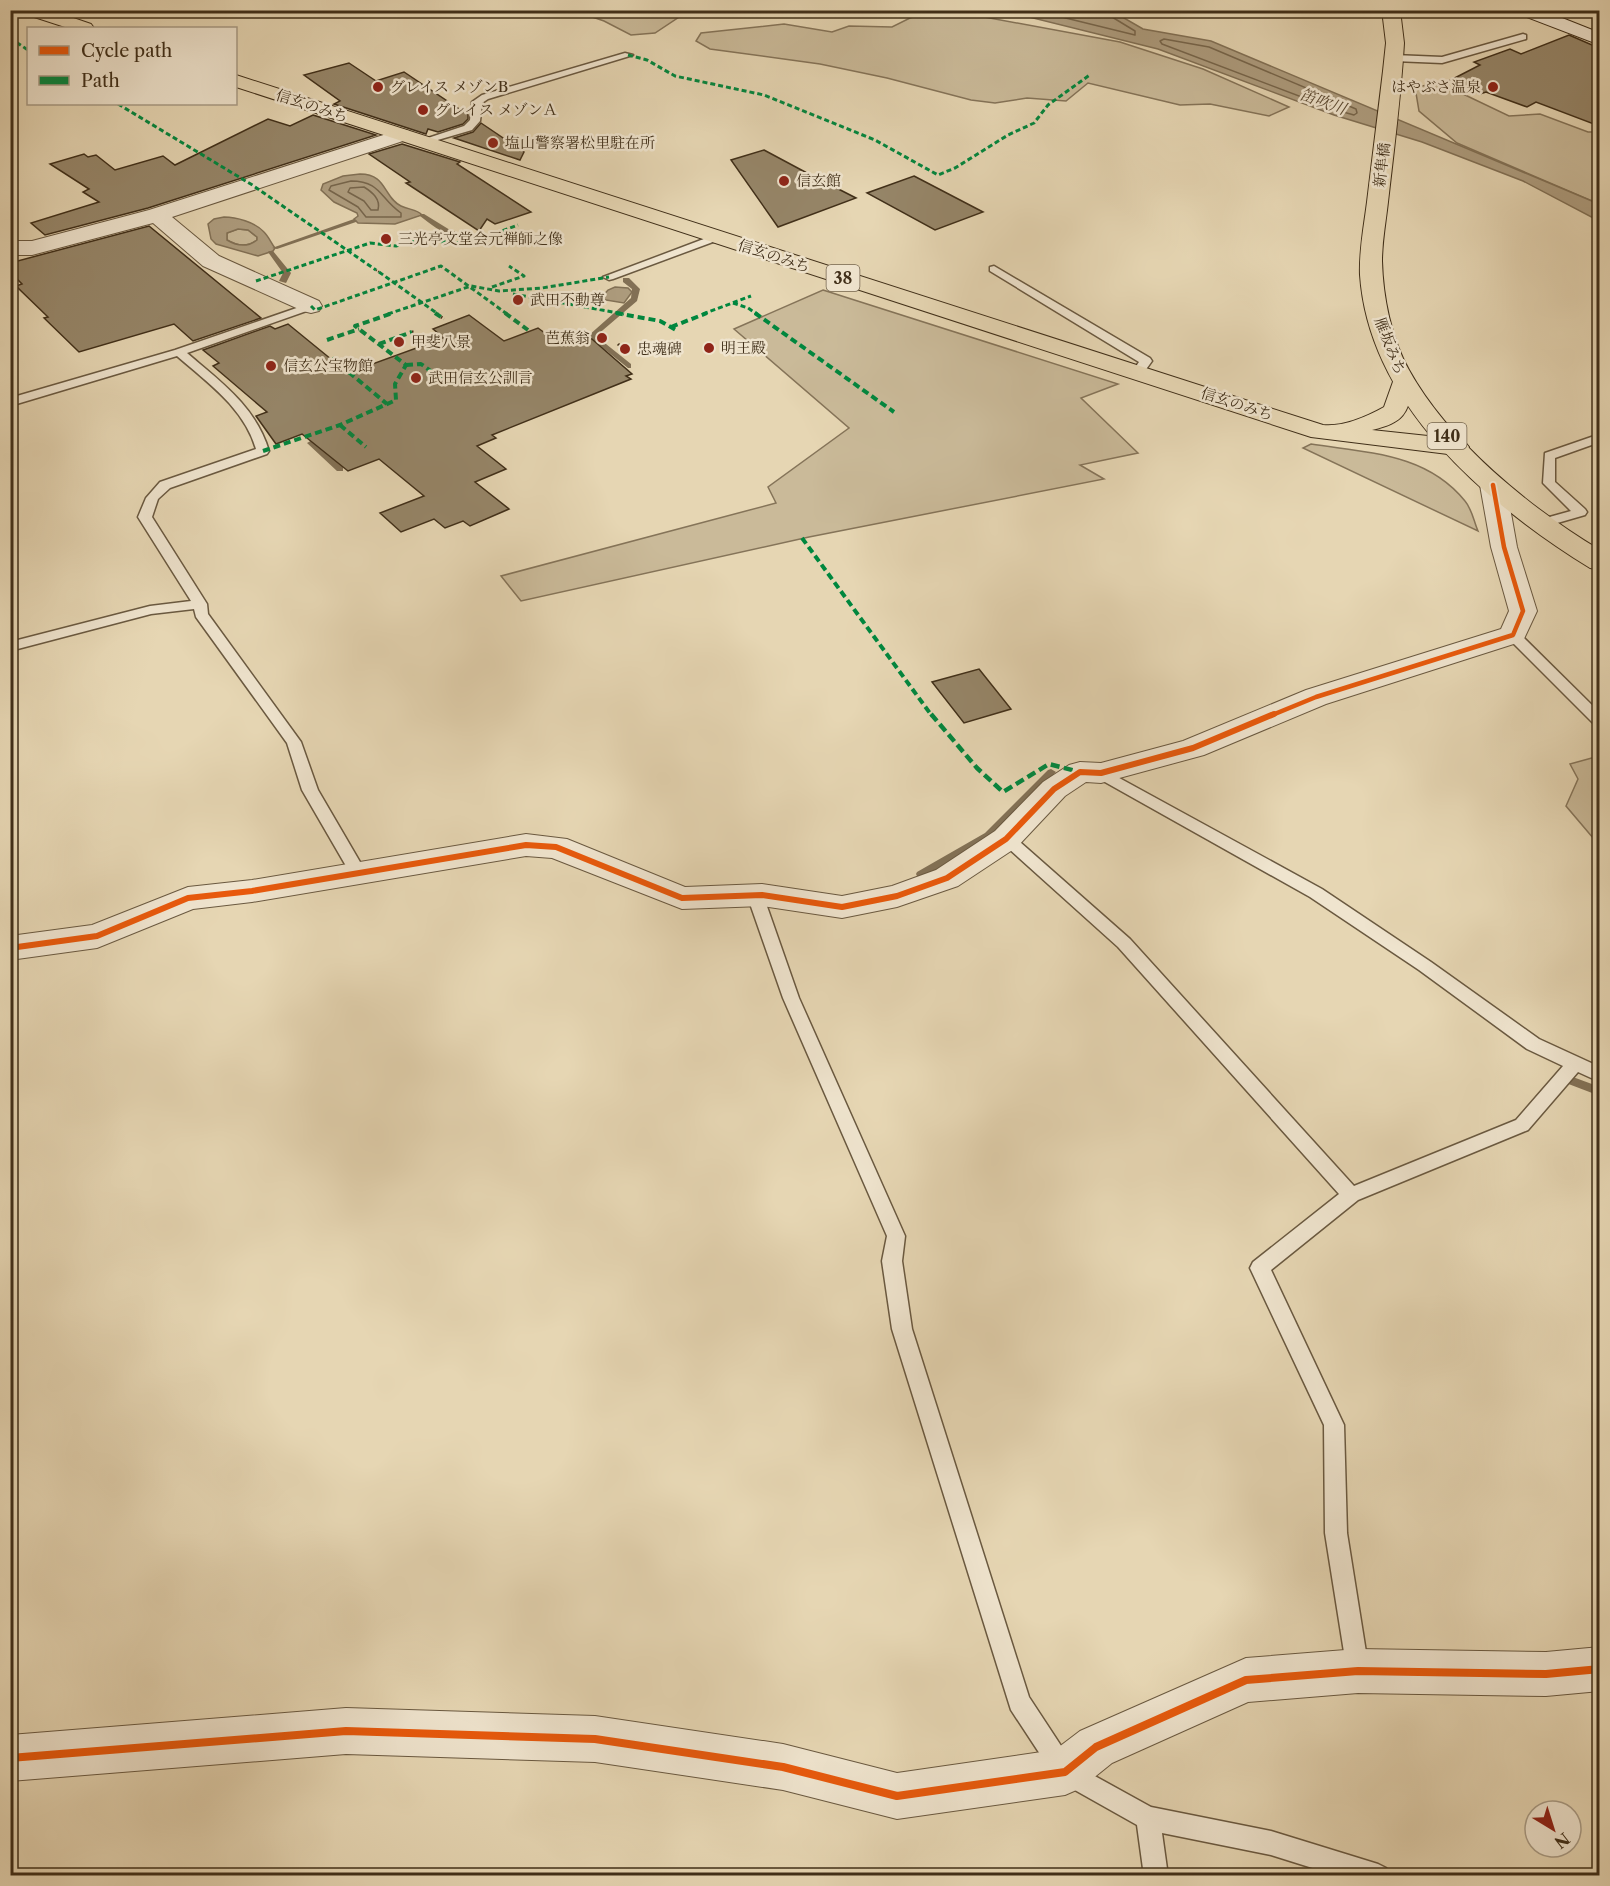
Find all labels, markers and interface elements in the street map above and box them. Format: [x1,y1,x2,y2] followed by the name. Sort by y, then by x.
[27,27,237,105] legend
[81,40,172,62] text: Cycle path
[81,70,120,92] text: Path
[390,77,508,96] place label: グレイス メゾンB
[1391,77,1481,96] place label: はやぶさ温泉
[371,80,385,94] marker: グレイス メゾンB
[1486,80,1500,94] marker: はやぶさ温泉
[1297,83,1351,119] water label: 笛吹川
[274,85,351,126] street label: 信玄のみち
[435,100,558,119] place label: グレイス メゾンＡ
[416,103,430,117] marker: グレイス メゾンＡ
[505,133,655,152] place label: 塩山警察署松里駐在所
[486,136,500,150] marker: 塩山警察署松里駐在所
[1369,141,1394,188] street label: 新隼橋
[796,171,841,190] place label: 信玄館
[777,174,791,188] marker: 信玄館
[398,229,563,248] place label: 三光亭文堂会元禅師之像
[379,232,393,246] marker: 三光亭文堂会元禅師之像
[736,235,813,276] street label: 信玄のみち
[826,265,860,291] road number: 38
[530,290,605,309] place label: 武田不動尊
[511,293,525,307] marker: 武田不動尊
[1371,314,1410,377] street label: 雁坂みち
[545,328,590,347] place label: 芭蕉翁
[595,331,609,345] marker: 芭蕉翁
[411,332,471,351] place label: 甲斐八景
[392,335,406,349] marker: 甲斐八景
[721,338,766,357] place label: 明王殿
[637,339,682,358] place label: 忠魂碑
[702,341,716,355] marker: 明王殿
[618,342,632,356] marker: 忠魂碑
[283,356,373,375] place label: 信玄公宝物館
[264,359,278,373] marker: 信玄公宝物館
[428,368,533,387] place label: 武田信玄公訓言
[409,371,423,385] marker: 武田信玄公訓言
[1199,383,1276,424] street label: 信玄のみち
[1428,423,1466,449] road number: 140
[1523,1799,1583,1859] north arrow
[1551,1829,1574,1853] text: N

